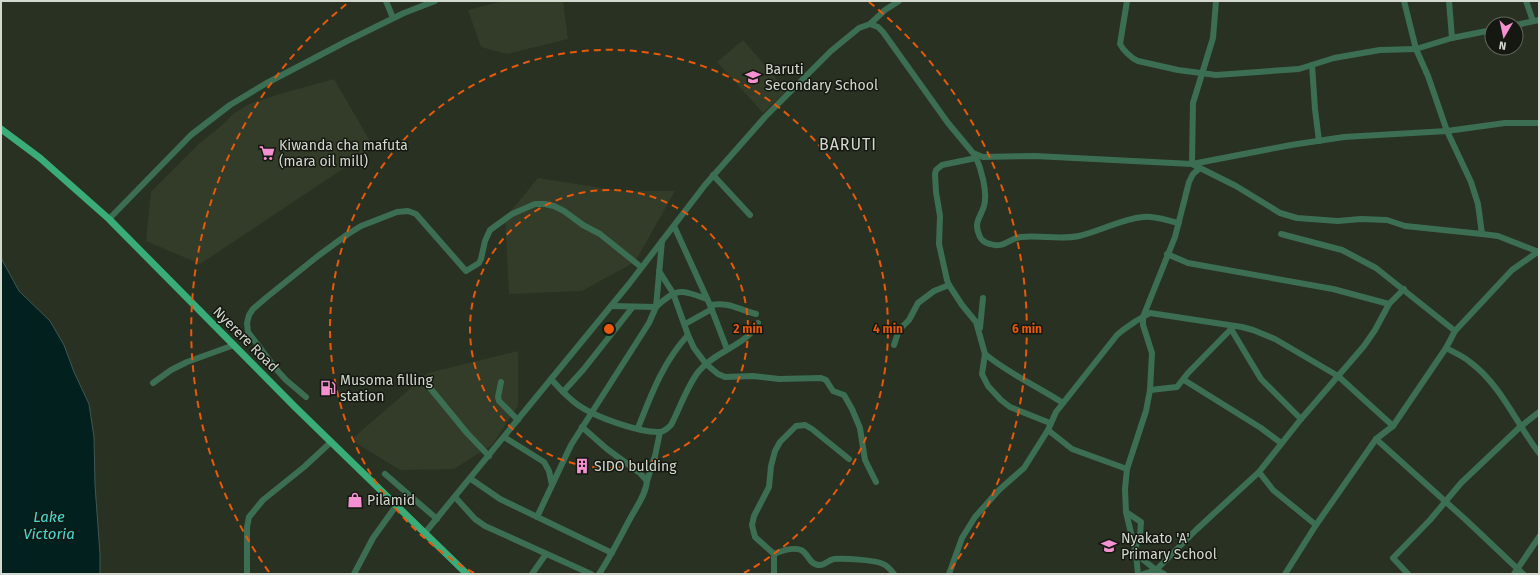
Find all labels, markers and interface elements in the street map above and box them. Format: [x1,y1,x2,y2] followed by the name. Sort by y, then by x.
[1484,16,1524,56] north arrow
[1498,38,1507,52] text: N
[765,61,878,94] place label: Baruti Secondary School
[744,68,762,86] school or university icon: Baruti Secondary School
[819,135,877,154] district label: BARUTI
[279,137,408,170] place label: Kiwanda cha mafuta (mara oil mill)
[258,144,276,162] supermarket icon: Kiwanda cha mafuta (mara oil mill)
[209,303,282,376] street label: Nyerere Road
[602,322,616,336] centre of rings
[733,322,763,336] text: 2 min
[873,322,903,336] text: 4 min
[1012,322,1042,336] text: 6 min
[340,372,433,405] place label: Musoma filling station
[319,379,337,397] fuel station icon: Musoma filling station
[573,457,591,475] building icon: SIDO bulding
[594,458,677,475] place label: SIDO bulding
[346,491,364,509] shop icon: Pilamid
[367,492,415,509] place label: Pilamid
[23,508,75,543] water label: Lake Victoria
[1121,530,1217,563] place label: Nyakato 'A' Primary School
[1100,537,1118,555] school or university icon: Nyakato 'A' Primary School

